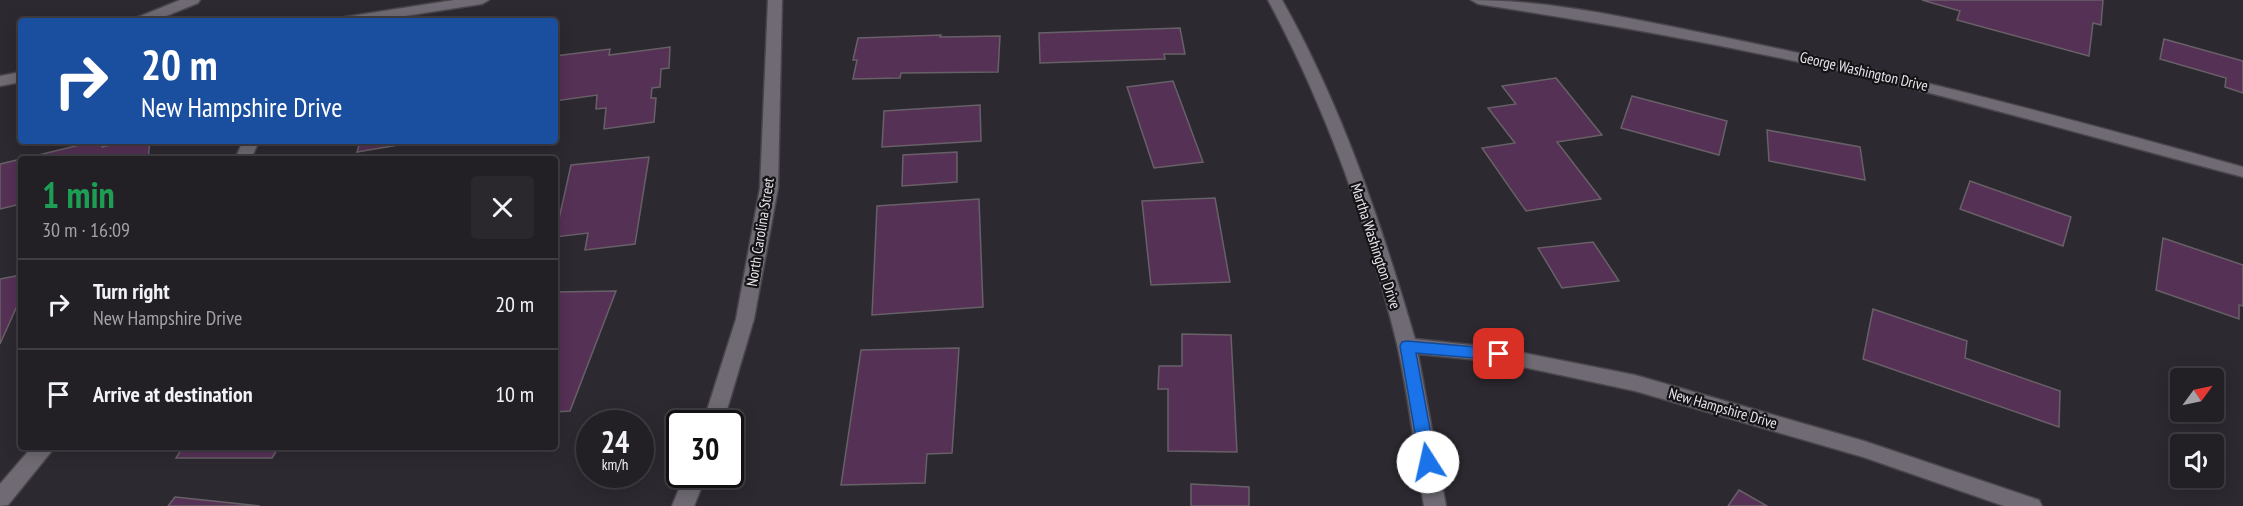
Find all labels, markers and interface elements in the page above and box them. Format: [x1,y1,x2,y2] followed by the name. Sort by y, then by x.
[141,37,218,92] text: 20 m
[42,42,120,120] icon: right
[1798,47,1930,95] street label: George Washington Drive
[141,90,342,124] text: New Hampshire Drive
[42,171,115,218] text: 1 min
[471,176,534,239] button: close
[742,176,778,288] street label: North Carolina Street
[1347,181,1405,311] street label: Martha Washington Drive
[42,217,130,243] text: 30 m · 16:09
[93,277,170,305] text: Turn right
[42,288,75,321] icon: right
[495,290,534,318] text: 20 m
[93,305,242,331] text: New Hampshire Drive
[1473,328,1524,379] pin
[1482,337,1515,370] icon: arrive
[2170,368,2224,422] north arrow
[2170,368,2224,488] map controls
[42,378,75,411] icon: arrive
[93,380,253,408] text: Arrive at destination
[495,380,534,408] text: 10 m
[1667,383,1779,433] street label: New Hampshire Drive
[666,410,744,488] speed limit sign: 30
[601,422,629,461] text: 24
[1396,430,1460,494] position arrow
[2170,434,2224,488] button: sound
[602,455,628,474] text: km/h

